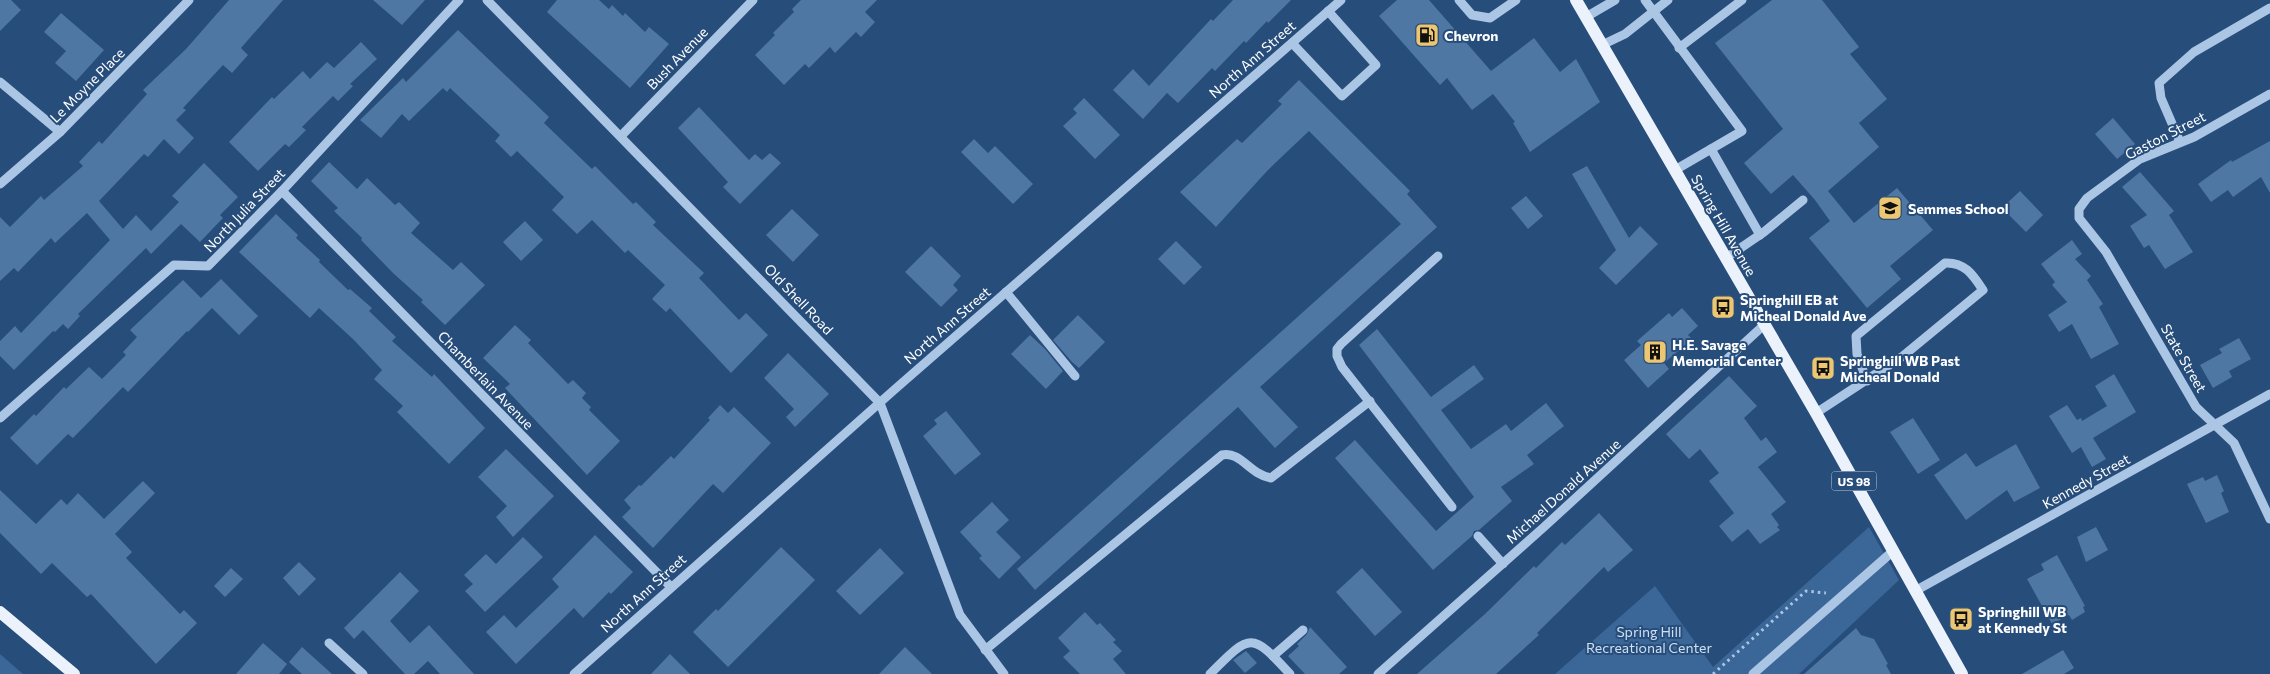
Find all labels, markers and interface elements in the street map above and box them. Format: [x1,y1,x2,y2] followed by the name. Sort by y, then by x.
[1205,17,1299,101] street label: North Ann Street
[1414,22,1440,48] fuel station icon: Chevron
[643,23,711,93] street label: Bush Avenue
[1444,27,1498,44] place label: Chevron
[46,44,128,126] street label: Le Moyne Place
[2122,107,2208,163] street label: Gaston Street
[200,164,288,255] street label: North Julia Street
[1688,171,1760,279] street label: Spring Hill Avenue
[1877,195,1903,221] school or university icon: Semmes School
[1908,200,2009,217] place label: Semmes School
[761,260,837,338] street label: Old Shell Road
[900,283,994,367] street label: North Ann Street
[1740,291,1866,324] place label: Springhill EB at Micheal Donald Ave
[1710,294,1736,320] bus stop icon: Springhill EB at Micheal Donald Ave
[2158,321,2211,396] street label: State Street
[435,327,537,433] street label: Chamberlain Avenue
[1672,336,1781,369] place label: H.E. Savage Memorial Center
[1642,339,1668,365] building icon: H.E. Savage Memorial Center
[1840,352,1960,385] place label: Springhill WB Past Micheal Donald
[1810,355,1836,381] bus stop icon: Springhill WB Past Micheal Donald
[1502,435,1624,547] street label: Michael Donald Avenue
[2039,450,2133,512] street label: Kennedy Street
[1832,472,1876,491] road number: US 98
[597,550,689,636] street label: North Ann Street
[1978,603,2067,636] place label: Springhill WB at Kennedy St
[1948,606,1974,632] bus stop icon: Springhill WB at Kennedy St
[1586,623,1712,656] park label: Spring Hill Recreational Center

